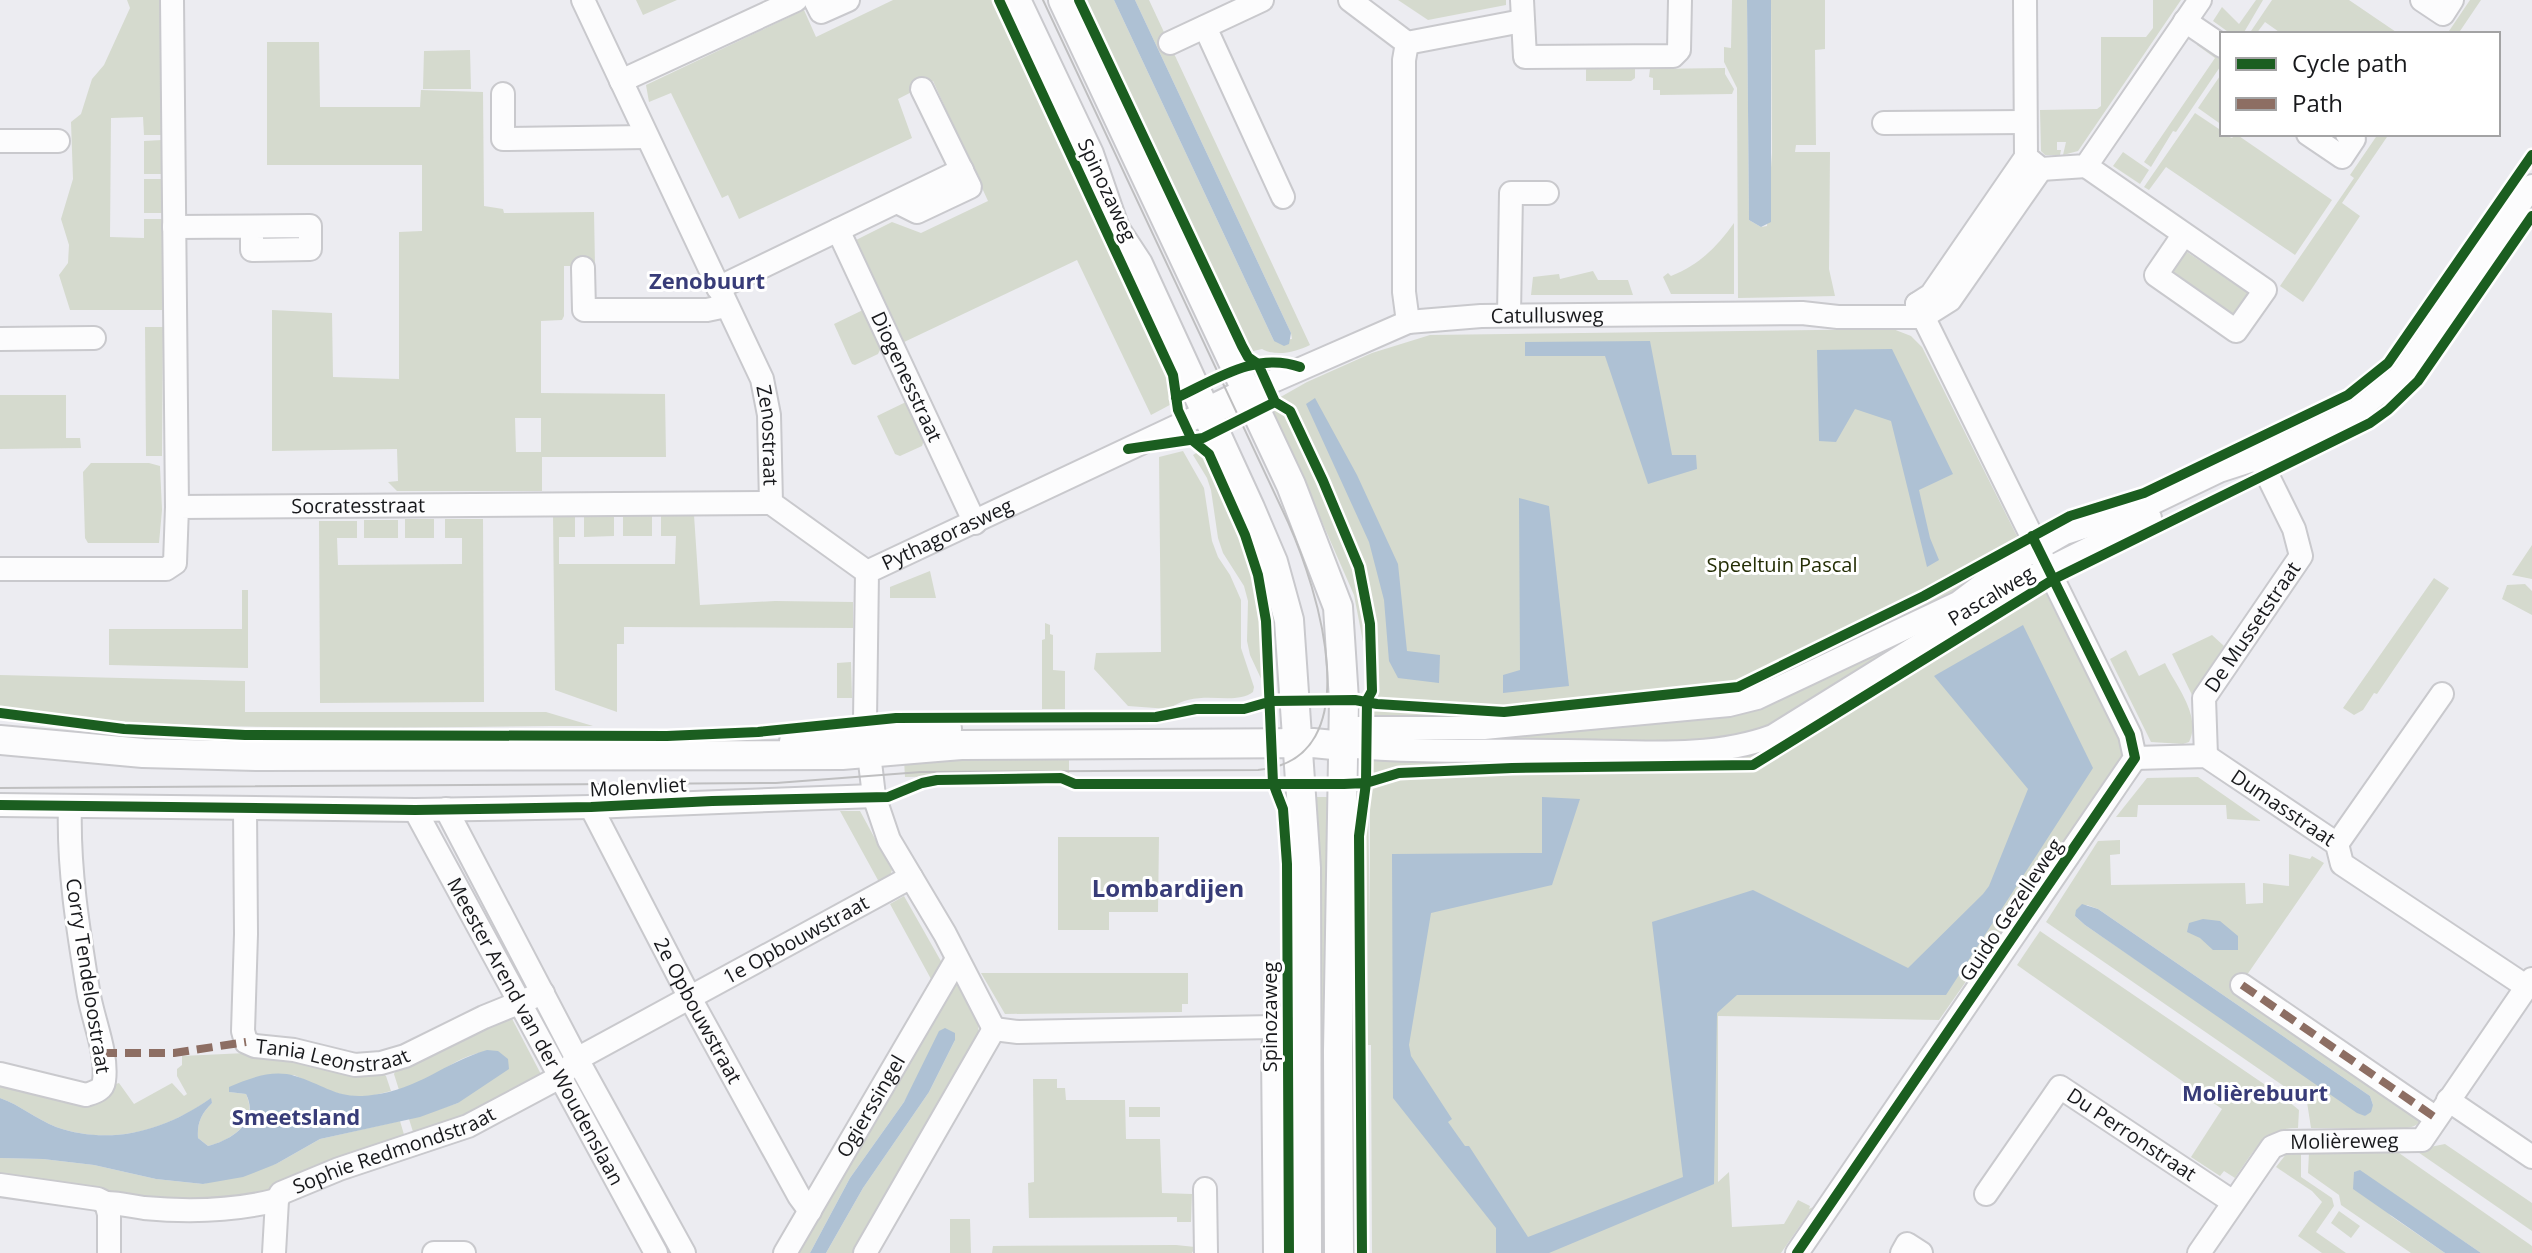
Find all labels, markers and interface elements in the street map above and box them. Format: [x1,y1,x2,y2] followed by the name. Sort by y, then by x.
[2220,32,2500,136] legend
[2292,46,2408,79] text: Cycle path
[2292,86,2343,119] text: Path
[1072,134,1143,246] street label: Spinozaweg
[649,265,765,295] district label: Zenobuurt
[1491,301,1604,329] street label: Catullusweg
[865,307,949,446] street label: Diogenesstraat
[750,382,785,486] street label: Zenostraat
[291,491,425,519] street label: Socratesstraat
[877,491,1017,576] street label: Pythagorasweg
[1706,551,1858,578] park label: Speeltuin Pascal
[2198,556,2306,697] street label: De Mussetstraat
[1943,559,2039,632] street label: Pascalweg
[2226,763,2341,852] street label: Dumasstraat
[589,770,687,803] street label: Molenvliet
[1953,833,2068,986] street label: Guido Gezelleweg
[1092,871,1244,904] district label: Lombardijen
[441,872,631,1190] street label: Meester Arend van der Woudenslaan
[60,876,117,1076] street label: Corry Tendeloostraat
[718,889,873,990] street label: 1e Opbouwstraat
[648,933,748,1088] street label: 2e Opbouwstraat
[1256,962,1283,1072] street label: Spinozaweg
[254,1032,414,1078] street label: Tania Leonstraat
[830,1050,911,1162] street label: Ogierssingel
[2182,1077,2328,1107] district label: Molièrebuurt
[2062,1081,2202,1187] street label: Du Perronstraat
[288,1100,500,1200] street label: Sophie Redmondstraat
[232,1101,360,1131] district label: Smeetsland
[2290,1126,2399,1155] street label: Molièreweg

